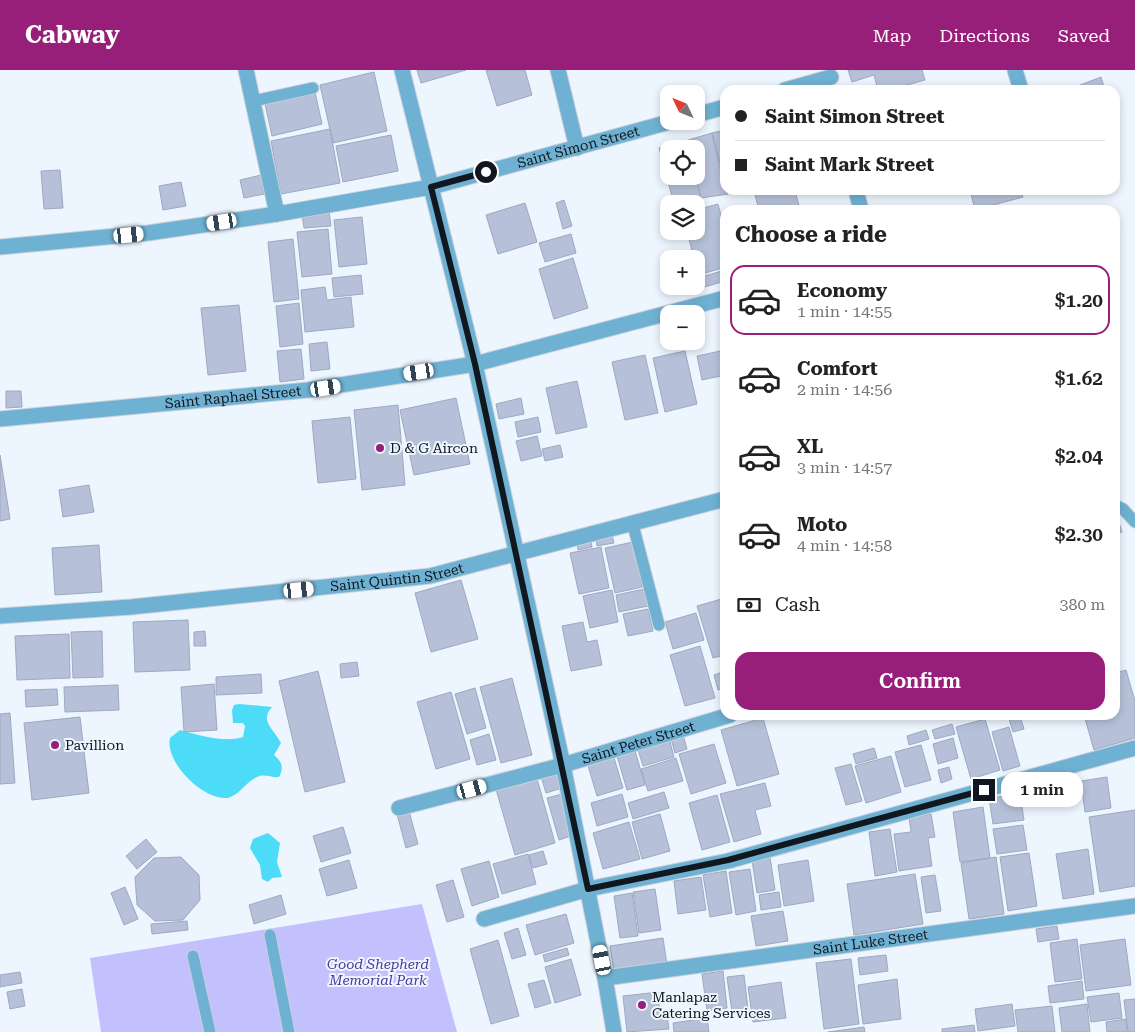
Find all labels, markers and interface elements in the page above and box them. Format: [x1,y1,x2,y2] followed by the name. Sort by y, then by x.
[25,21,120,49] text: Cabway
[873,25,911,46] text: Map
[939,25,1030,46] text: Directions
[1058,25,1110,46] text: Saved
[660,85,705,130] north arrow
[660,85,705,350] map controls
[765,105,945,128] text: Saint Simon Street
[515,123,641,171] street label: Saint Simon Street
[660,140,705,185] button: locate
[765,153,934,176] text: Saint Mark Street
[475,161,497,183] route start
[660,195,705,240] button: layers
[206,212,237,232] car
[735,222,887,247] text: Choose a ride
[113,226,144,244] car
[660,250,705,295] button: +
[737,278,782,323] icon: car
[797,279,887,302] text: Economy
[1055,289,1103,312] text: $1.20
[797,302,892,321] text: 1 min · 14:55
[660,305,705,350] button: −
[737,356,782,401] icon: car
[797,357,878,380] text: Comfort
[403,362,434,382] car
[1055,367,1103,390] text: $1.62
[310,378,341,398] car
[797,380,892,399] text: 2 min · 14:56
[164,383,302,411] street label: Saint Raphael Street
[737,434,782,479] icon: car
[797,435,823,458] text: XL
[390,440,478,456] place label: D & G Aircon
[374,442,386,454] marker: D & G Aircon
[1055,445,1103,468] text: $2.04
[797,458,892,477] text: 3 min · 14:57
[737,512,782,557] icon: car
[797,513,847,536] text: Moto
[1055,523,1103,546] text: $2.30
[797,536,892,555] text: 4 min · 14:58
[330,560,465,594] street label: Saint Quintin Street
[283,581,314,599] car
[735,591,763,619] icon: cash
[775,593,820,616] text: Cash
[1059,595,1105,614] text: 380 m
[735,652,1105,710] button: Confirm
[580,718,697,767] street label: Saint Peter Street
[65,737,124,753] place label: Pavillion
[49,739,61,751] marker: Pavillion
[1002,772,1084,808] callout: 1 min
[455,778,488,800] car
[973,779,995,801] route end
[1020,780,1064,799] text: 1 min
[812,926,929,958] street label: Saint Luke Street
[591,944,612,976] car
[327,956,429,988] park label: Good Shepherd Memorial Park
[652,989,771,1021] place label: Manlapaz Catering Services
[636,999,648,1011] marker: Manlapaz Catering Services

